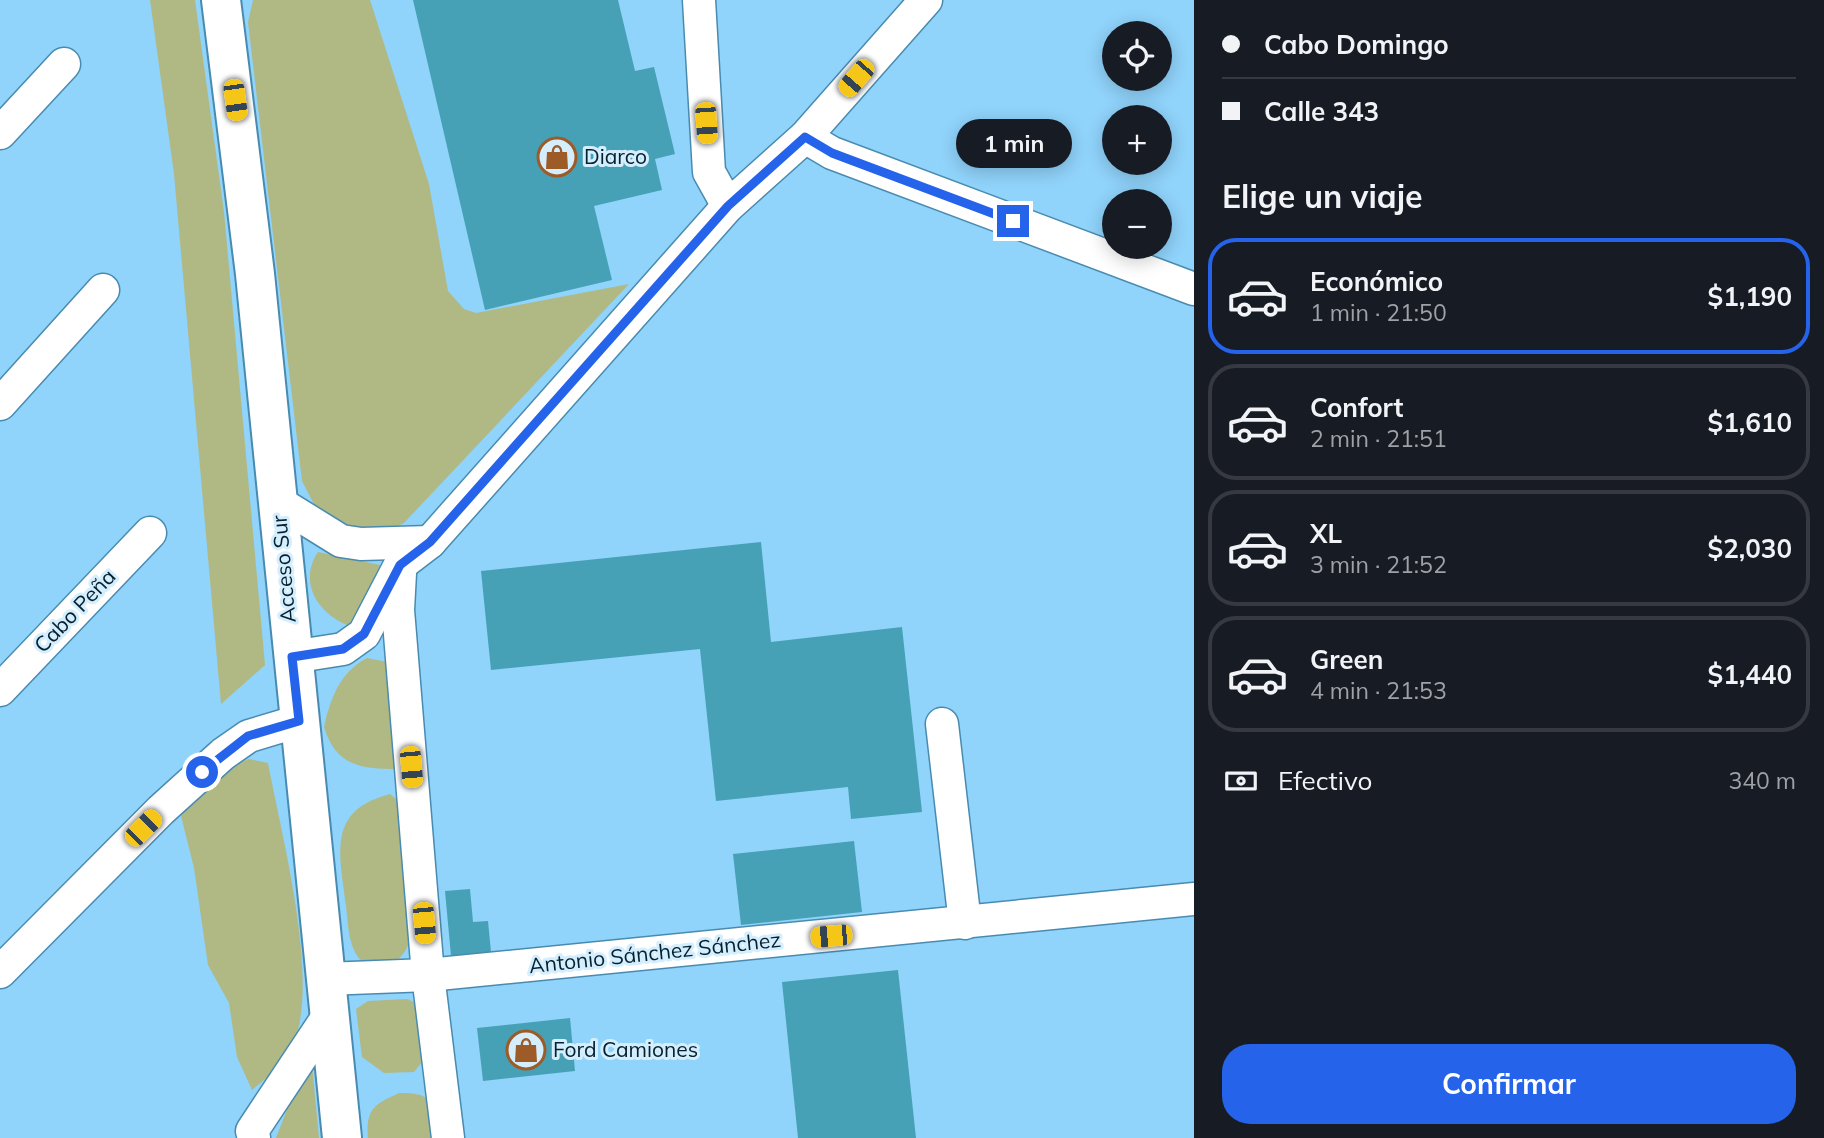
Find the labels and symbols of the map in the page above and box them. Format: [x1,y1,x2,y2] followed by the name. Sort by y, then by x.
[835,55,878,101] car
[222,78,249,122] car
[695,101,718,145] car
[955,120,1071,168] callout: 1 min
[536,136,578,178] shop icon: Diarco
[584,143,647,169] place label: Diarco
[997,205,1029,237] route end
[265,514,301,624] street label: Acceso Sur
[28,563,121,658] street label: Cabo Peña
[399,745,424,789] car
[186,756,218,788] route start
[121,806,166,850] car
[412,901,437,945] car
[810,924,853,948] car
[528,926,782,978] street label: Antonio Sánchez Sánchez
[505,1029,547,1071] shop icon: Ford Camiones
[553,1036,698,1062] place label: Ford Camiones

